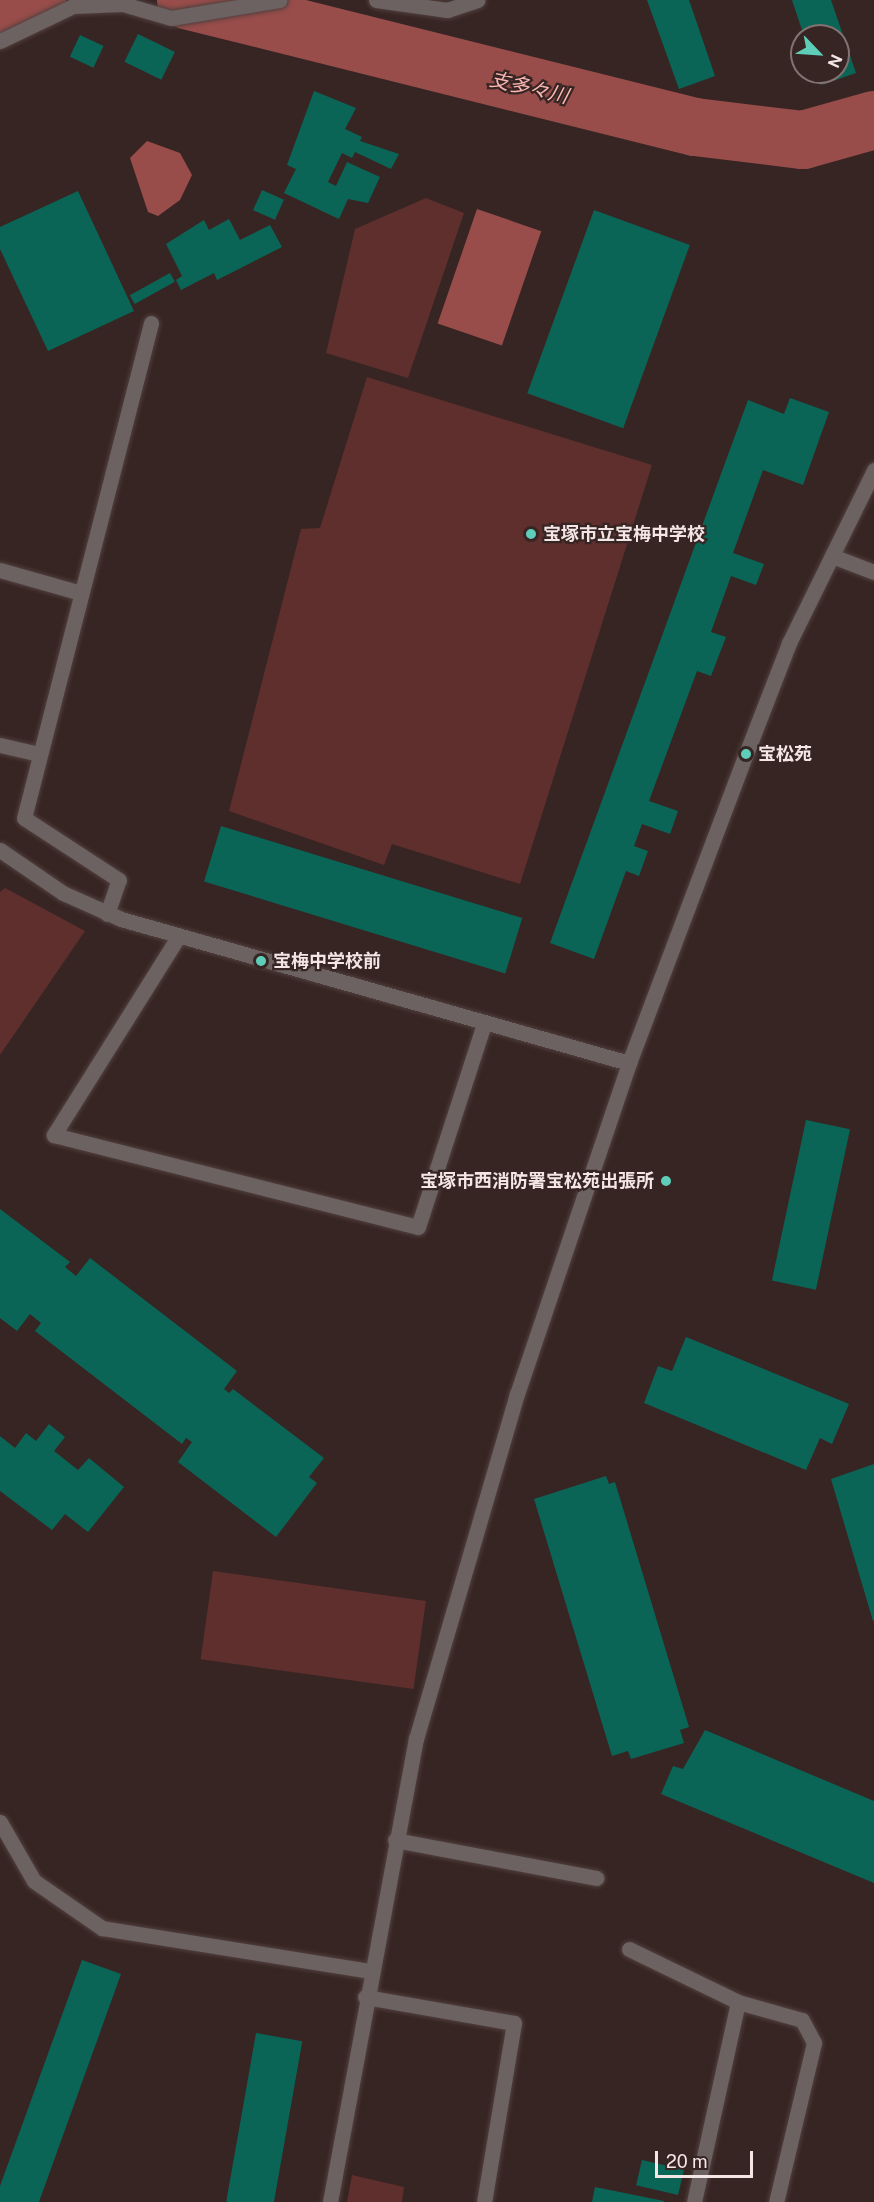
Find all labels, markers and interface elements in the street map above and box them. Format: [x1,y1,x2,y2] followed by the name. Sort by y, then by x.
[790,24,850,84] north arrow
[824,51,846,71] text: N
[487,67,571,109] water label: 支多々川
[543,523,705,545] place label: 宝塚市立宝梅中学校
[524,527,538,541] marker: 宝塚市立宝梅中学校
[758,743,812,765] place label: 宝松苑
[739,747,753,761] marker: 宝松苑
[273,950,381,972] place label: 宝梅中学校前
[254,954,268,968] marker: 宝梅中学校前
[420,1170,654,1192] place label: 宝塚市西消防署宝松苑出張所
[659,1174,673,1188] marker: 宝塚市西消防署宝松苑出張所
[658,2139,756,2177] scale bar
[666,2151,708,2172] text: 20 m

